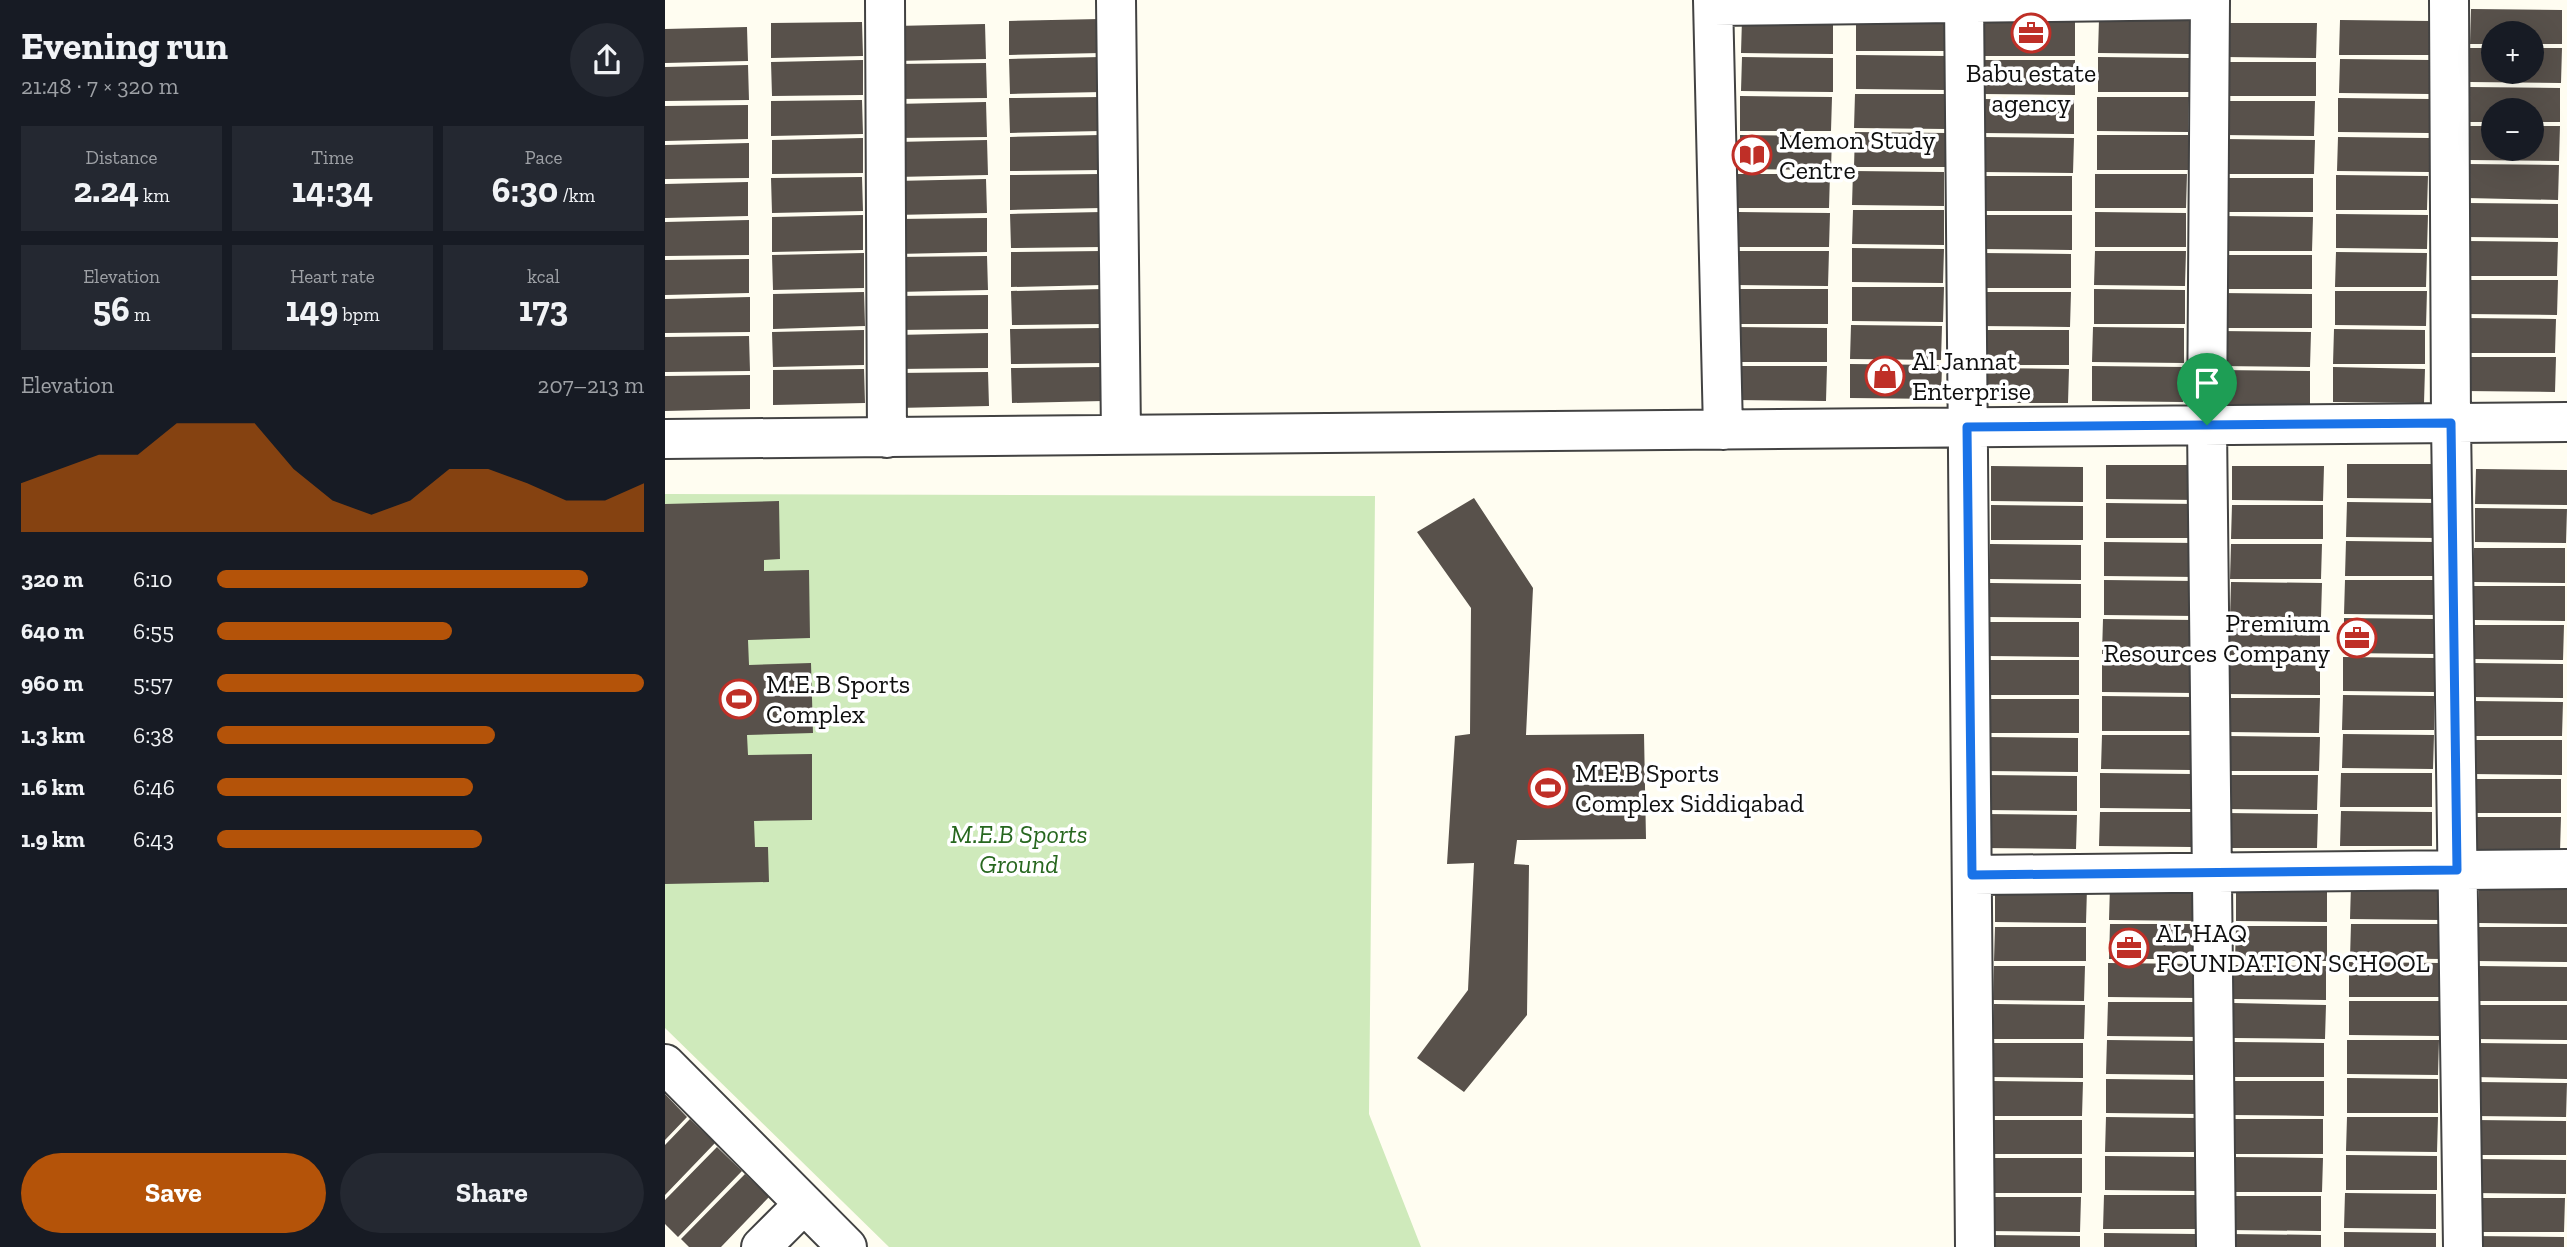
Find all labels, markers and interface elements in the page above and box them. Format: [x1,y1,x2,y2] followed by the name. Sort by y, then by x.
[2010,12,2052,54] office icon: Babu estate agency
[2481,21,2544,161] map controls
[2481,21,2544,84] button: +
[21,23,228,69] text: Evening run
[570,23,644,97] button: share
[1966,57,2096,119] place label: Babu estate agency
[21,72,179,100] text: 21:48 · 7 × 320 m
[2481,98,2544,161] button: −
[1779,124,1936,186] place label: Memon Study Centre
[1731,134,1773,176] library icon: Memon Study Centre
[86,146,157,169] text: Distance
[311,146,354,169] text: Time
[525,146,562,169] text: Pace
[73,169,139,211] text: 2.24
[292,169,373,211] text: 14:34
[492,169,558,211] text: 6:30
[139,184,170,207] text: km
[558,184,595,207] text: /km
[83,265,160,288] text: Elevation
[290,265,375,288] text: Heart rate
[527,265,560,288] text: kcal
[93,288,130,330] text: 56
[285,288,338,330] text: 149
[519,288,568,330] text: 173
[130,303,150,326] text: m
[338,303,380,326] text: bpm
[1912,345,2031,407] place label: Al Jannat Enterprise
[2177,353,2237,425] pin
[1864,355,1906,397] shop icon: Al Jannat Enterprise
[2188,364,2226,402] icon: arrive
[21,371,114,399] text: Elevation
[538,371,644,399] text: 207–213 m
[21,565,83,593] text: 320 m
[133,565,172,593] text: 6:10
[2103,607,2331,669] place label: Premium Resources Company
[21,617,84,645] text: 640 m
[133,617,174,645] text: 6:55
[2336,617,2378,659] office icon: Premium Resources Company
[766,668,910,730] place label: M.E.B Sports Complex
[21,669,83,697] text: 960 m
[133,669,173,697] text: 5:57
[718,678,760,720] sports icon: M.E.B Sports Complex
[21,721,85,749] text: 1.3 km
[133,721,174,749] text: 6:38
[1575,757,1804,819] place label: M.E.B Sports Complex Siddiqabad
[1527,767,1569,809] sports icon: M.E.B Sports Complex Siddiqabad
[21,773,85,801] text: 1.6 km
[133,773,175,801] text: 6:46
[950,818,1088,880] park label: M.E.B Sports Ground
[21,825,85,853] text: 1.9 km
[133,825,174,853] text: 6:43
[2156,917,2430,979] place label: AL HAQ FOUNDATION SCHOOL
[2108,927,2150,969] office icon: AL HAQ FOUNDATION SCHOOL
[21,1153,326,1233] button: Save
[340,1153,644,1233] button: Share

